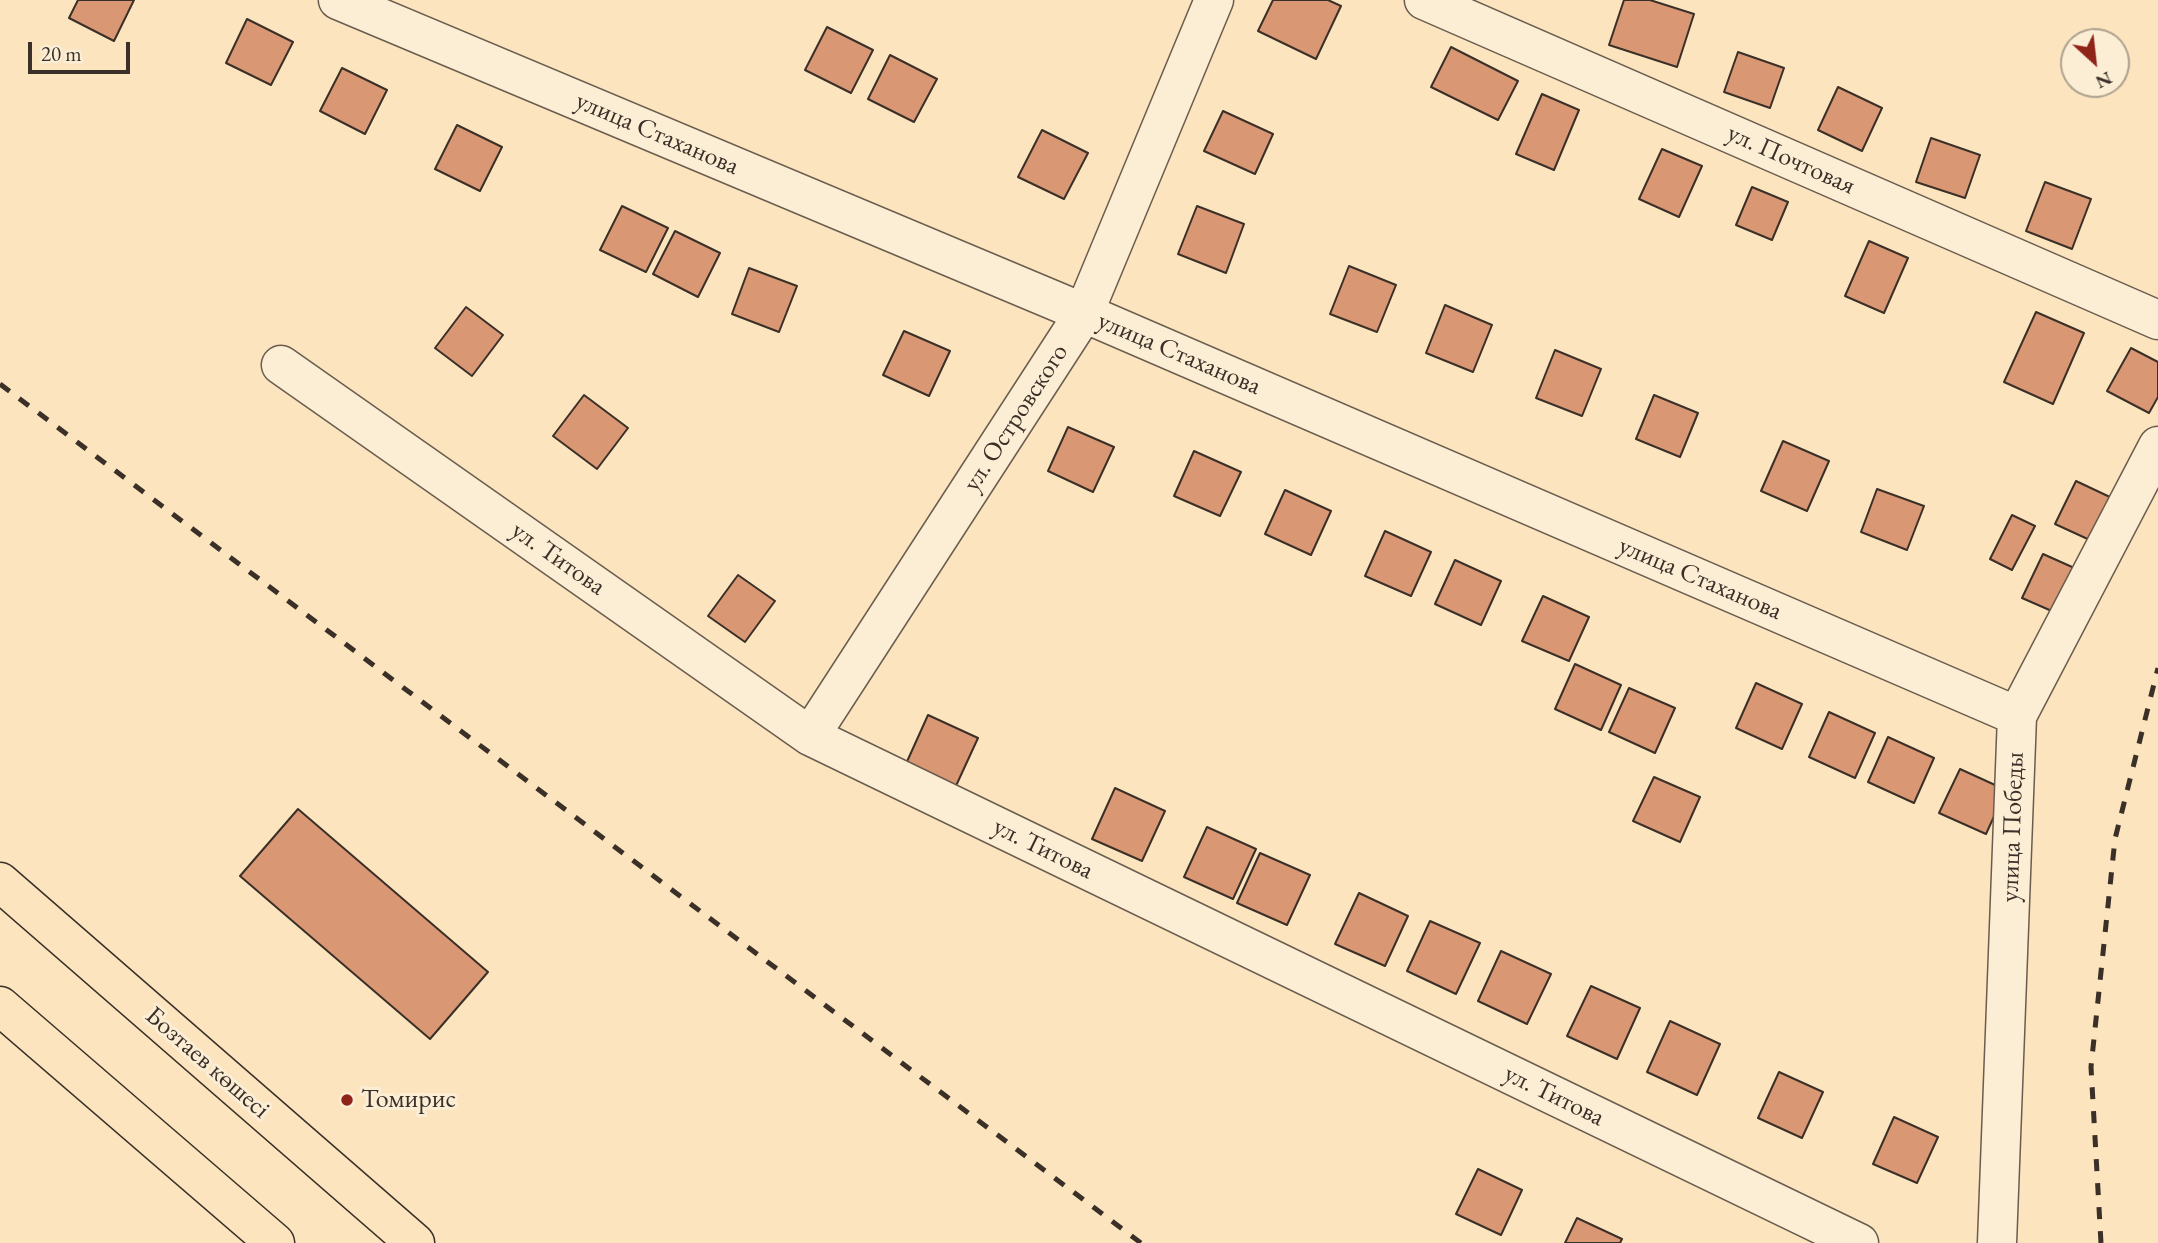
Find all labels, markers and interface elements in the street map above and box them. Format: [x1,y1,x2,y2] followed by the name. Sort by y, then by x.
[32,28,133,72] scale bar
[2060,28,2130,98] north arrow
[41,40,82,67] text: 20 m
[2091,66,2116,95] text: N
[571,86,743,182] street label: улица Стаханова
[1722,118,1860,202] street label: ул. Почтовая
[1093,306,1265,402] street label: улица Стаханова
[957,338,1075,498] street label: ул. Островского
[505,515,611,603] street label: ул. Титова
[1614,531,1786,627] street label: улица Стаханова
[1995,751,2031,903] street label: улица Победы
[988,811,1098,887] street label: ул. Титова
[138,1000,276,1126] street label: Бозтаев көшесі
[1499,1058,1609,1134] street label: ул. Титова
[361,1084,456,1116] place label: Томирис
[339,1092,355,1108] marker: Томирис

